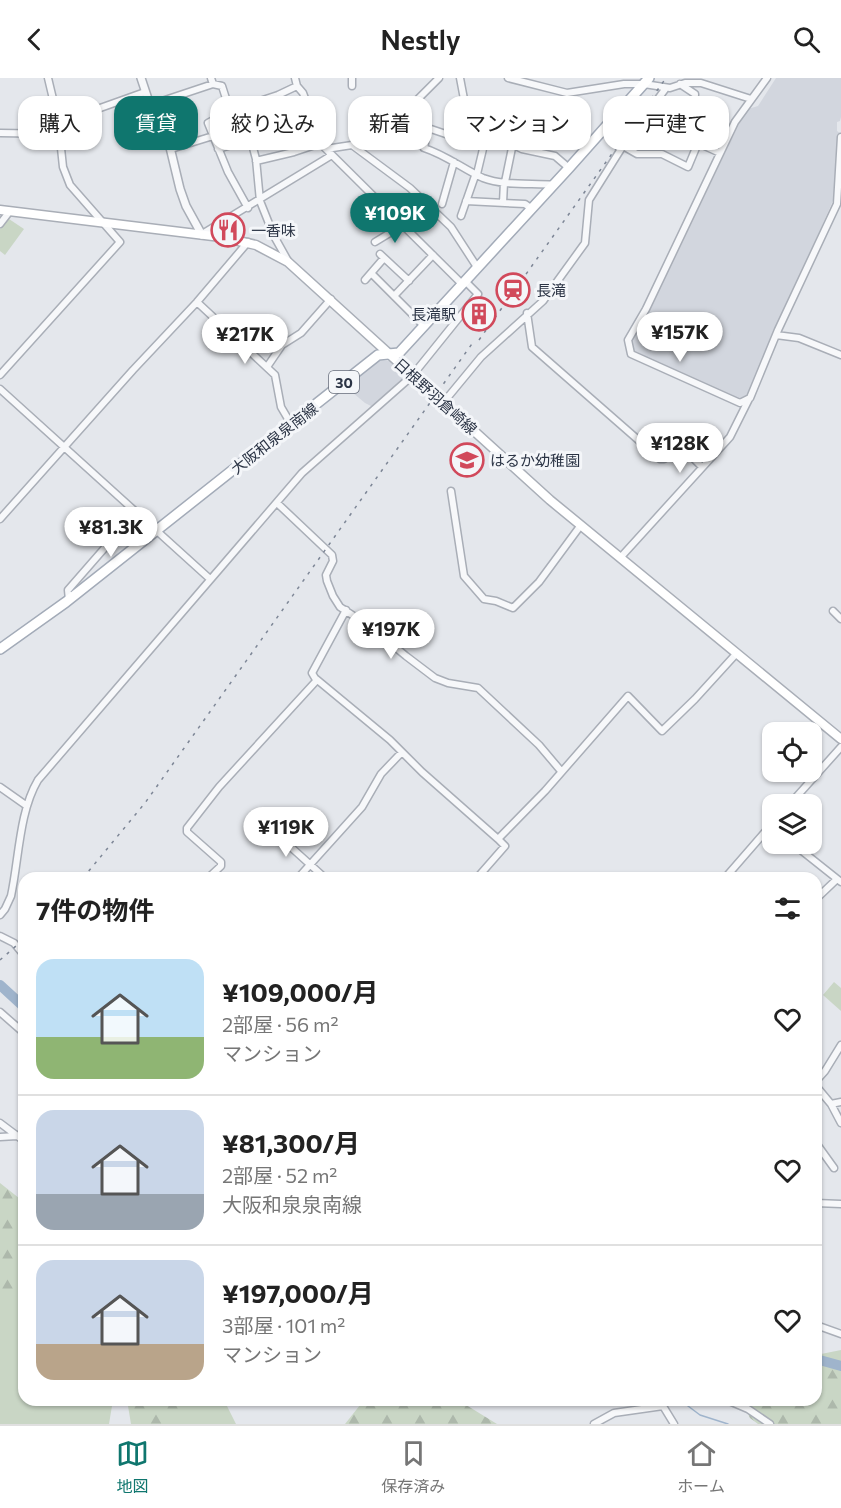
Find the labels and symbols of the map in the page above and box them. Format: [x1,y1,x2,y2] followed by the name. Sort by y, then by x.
[353,193,437,244] pin: ¥109K
[210,212,246,248] restaurant icon: 一香味
[251,221,296,239] place label: 一香味
[495,272,531,308] station icon: 長滝
[536,281,566,299] place label: 長滝
[461,296,497,332] building icon: 長滝駅
[411,305,456,323] place label: 長滝駅
[638,312,722,363] pin: ¥157K
[203,314,287,365] pin: ¥217K
[391,354,481,438] street label: 日根野羽倉崎線
[329,371,359,393] road number: 30
[227,399,321,477] street label: 大阪和泉泉南線
[638,423,722,474] pin: ¥128K
[449,442,485,478] school or university icon: はるか幼稚園
[490,451,580,469] place label: はるか幼稚園
[62,507,160,558] pin: ¥81.3K
[349,609,433,660] pin: ¥197K
[244,807,328,858] pin: ¥119K

